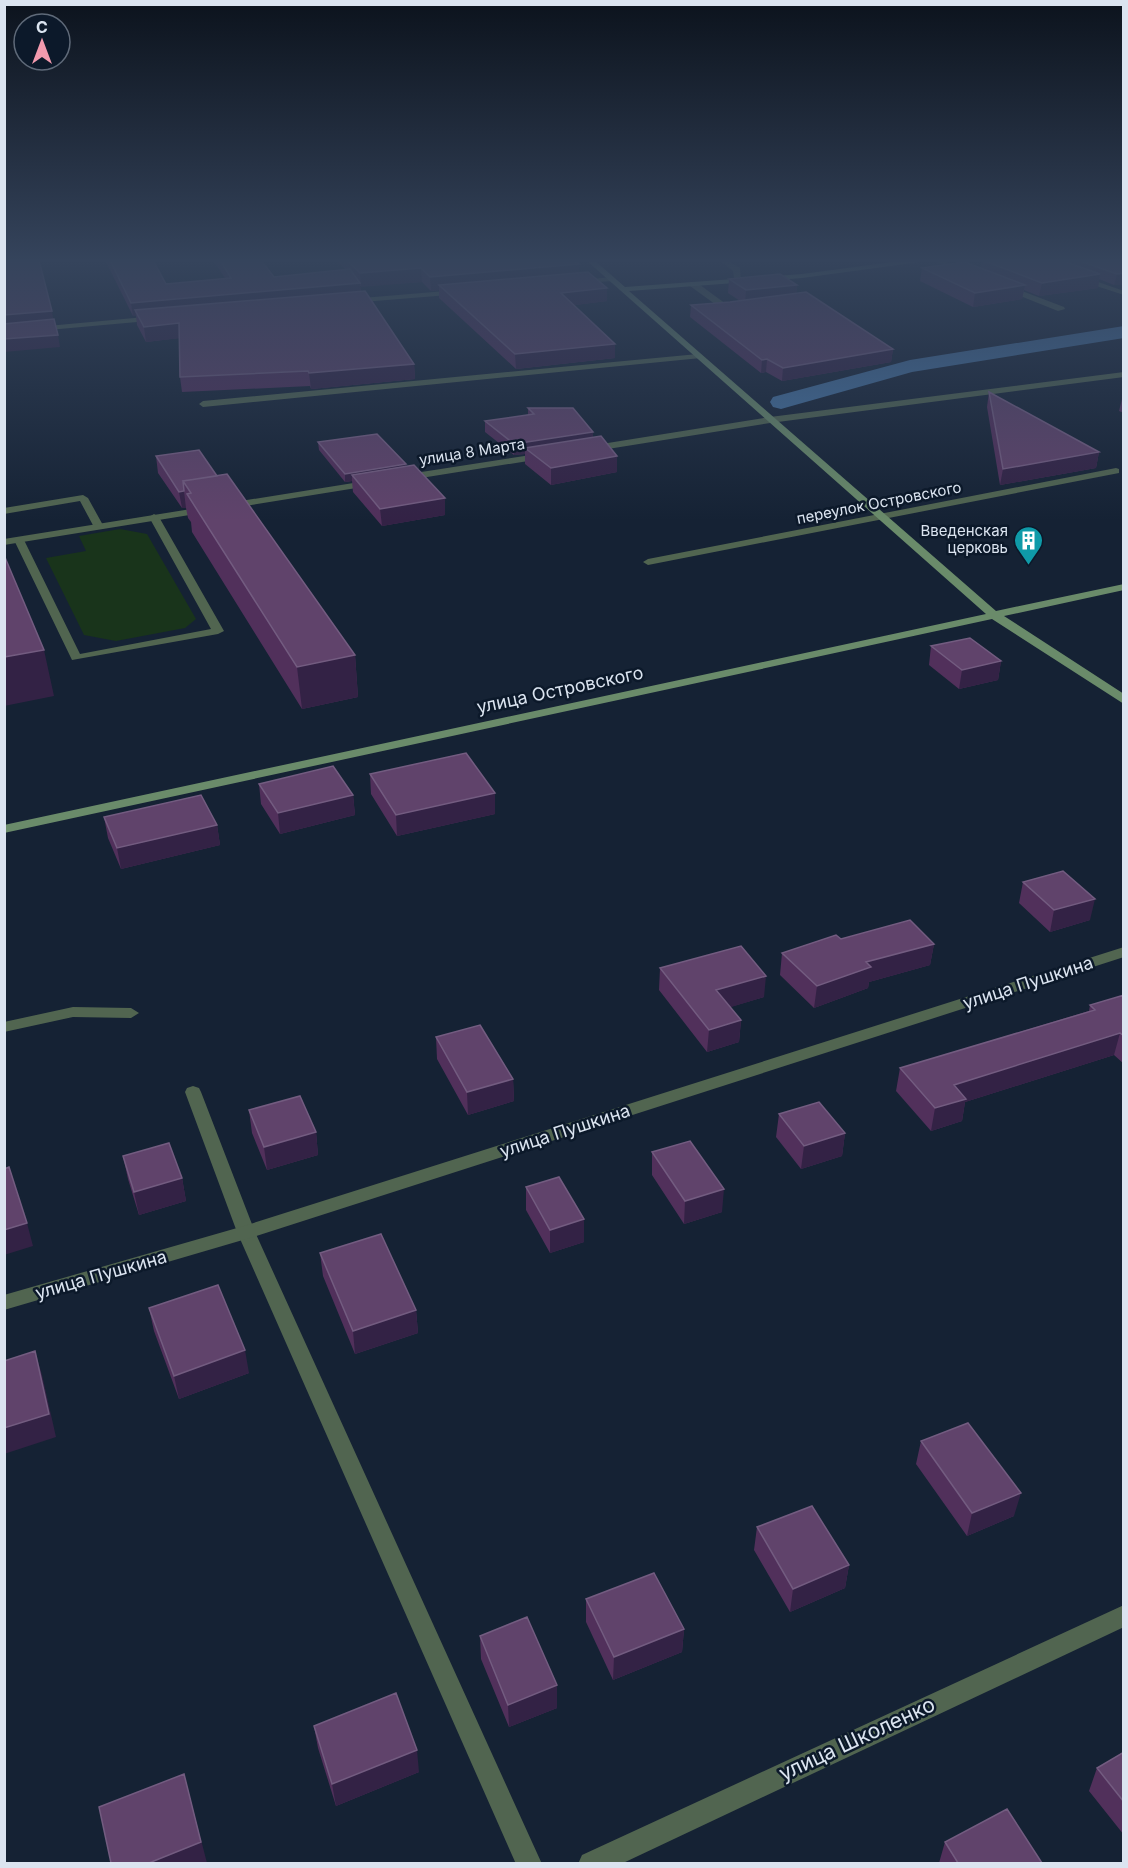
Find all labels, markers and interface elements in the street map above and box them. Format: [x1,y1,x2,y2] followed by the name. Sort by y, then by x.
[12,12,72,72] north arrow
[36,17,48,37] text: С
[418,434,526,469] street label: улица 8 Марта
[795,477,963,528] street label: переулок Островского
[920,521,1008,557] place label: Введенская церковь
[1013,524,1045,566] building icon: Введенская церковь
[475,662,645,717] street label: улица Островского
[960,952,1096,1013] street label: улица Пушкина
[497,1100,633,1161] street label: улица Пушкина
[33,1246,169,1303] street label: улица Пушкина
[775,1691,939,1786] street label: улица Школенко

